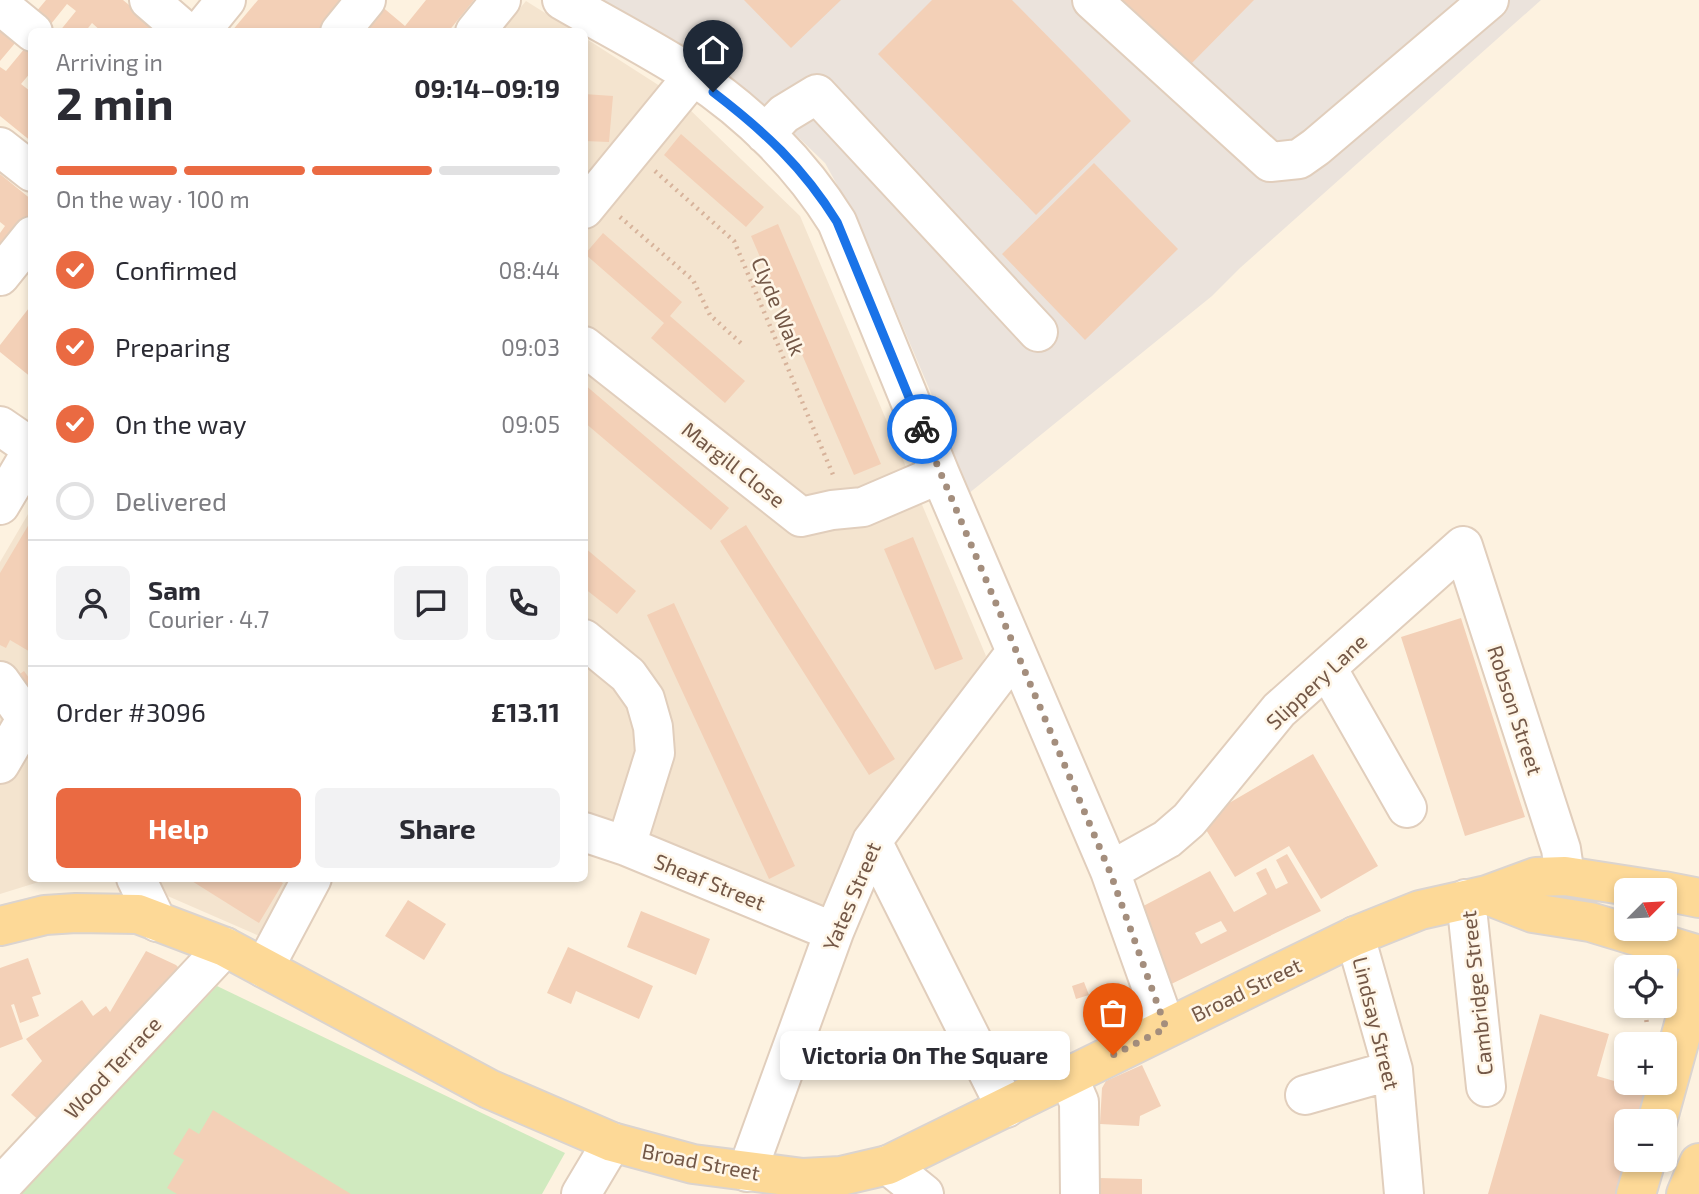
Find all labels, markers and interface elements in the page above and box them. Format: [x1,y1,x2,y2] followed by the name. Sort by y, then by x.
[683,20,743,92] pin
[694,31,732,69] icon: home
[56,48,163,76] text: Arriving in
[414,72,560,103] text: 09:14–09:19
[56,74,174,129] text: 2 min
[56,185,250,213] text: On the way · 100 m
[56,251,94,289] icon: check
[747,253,811,359] street label: Clyde Walk
[115,254,238,285] text: Confirmed
[498,256,560,284] text: 08:44
[56,328,94,366] icon: check
[115,331,230,362] text: Preparing
[501,333,560,361] text: 09:03
[887,394,957,464] courier
[56,405,94,443] icon: check
[115,408,246,439] text: On the way
[501,410,560,438] text: 09:05
[903,410,941,448] icon: bike
[677,416,791,512] street label: Margill Close
[115,485,227,516] text: Delivered
[56,566,130,640] button: person
[394,566,468,640] button: chat
[486,566,560,640] button: phone
[148,574,201,605] text: Sam
[148,605,269,633] text: Courier · 4.7
[1261,628,1371,734] street label: Slippery Lane
[1483,642,1549,778] street label: Robson Street
[56,696,206,727] text: Order #3096
[491,696,560,727] text: £13.11
[56,788,301,868] button: Help
[315,788,560,868] button: Share
[817,838,885,954] street label: Yates Street
[651,847,769,915] street label: Sheaf Street
[1614,878,1676,942] north arrow
[1614,878,1677,1172] map controls
[1455,909,1497,1077] street label: Cambridge Street
[1187,952,1305,1026] street label: Broad Street
[1348,954,1406,1092] street label: Lindsay Street
[1614,955,1677,1018] button: locate
[1083,983,1143,1055] pin
[1094,994,1132,1032] icon: bag
[58,1011,166,1123] street label: Wood Terrace
[780,1030,1071,1080] callout: Victoria On The Square
[1614,1032,1677,1095] button: +
[802,1041,1048,1069] text: Victoria On The Square
[1614,1109,1677,1172] button: −
[640,1137,762,1185] street label: Broad Street

